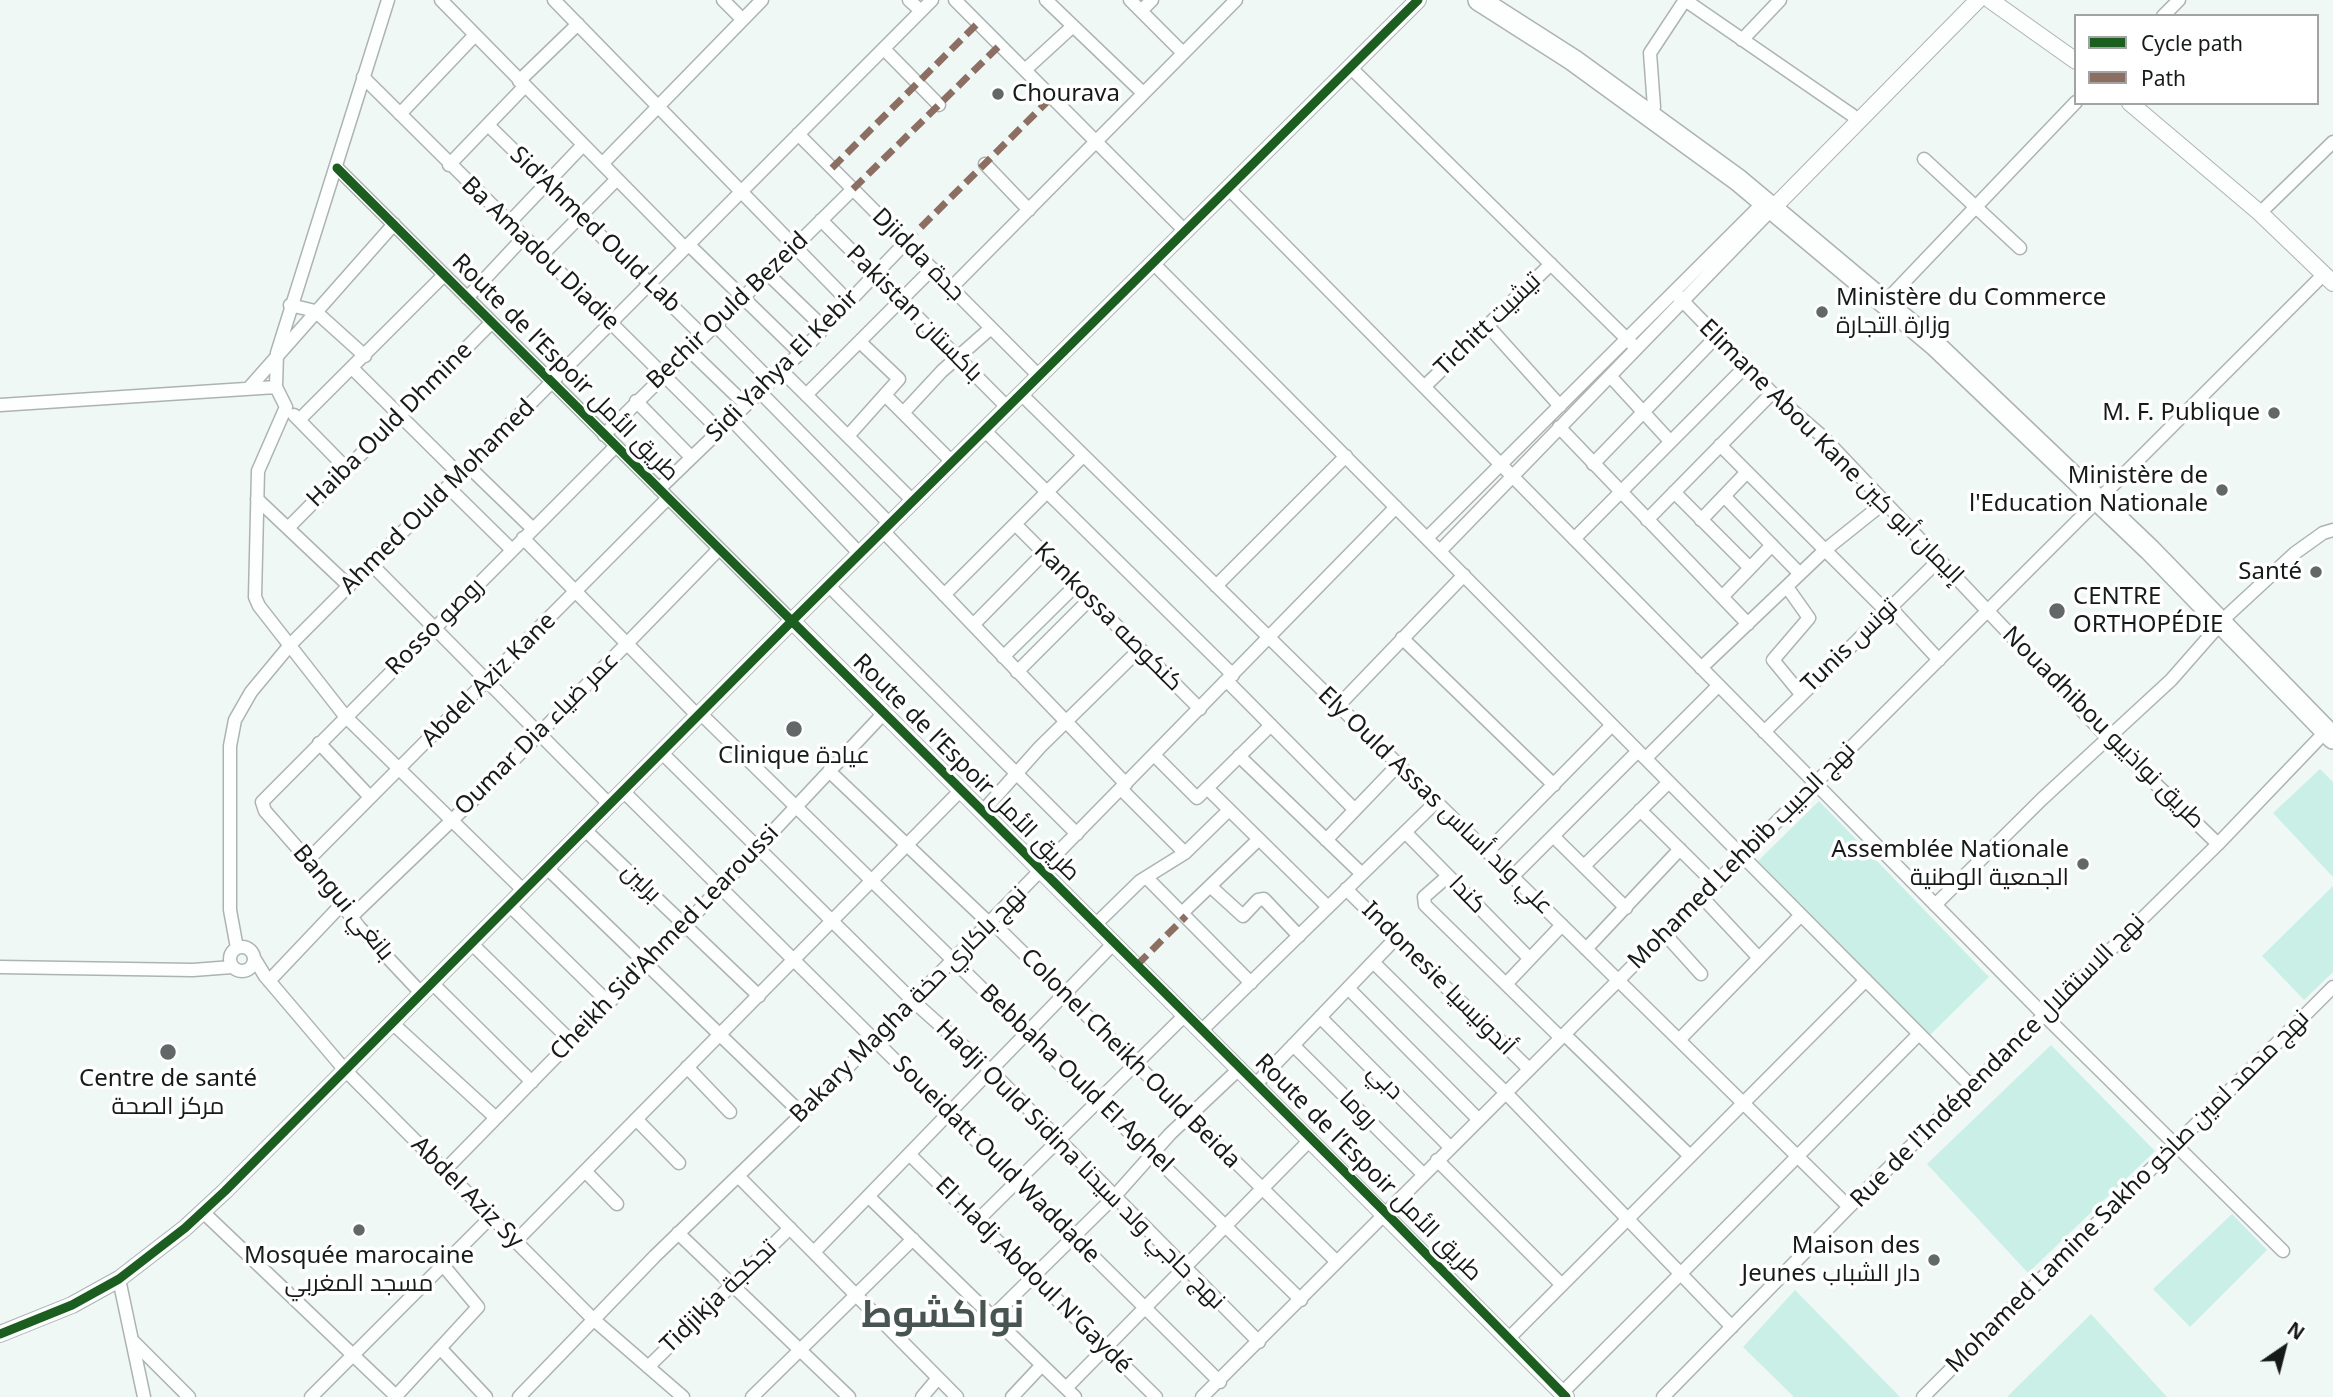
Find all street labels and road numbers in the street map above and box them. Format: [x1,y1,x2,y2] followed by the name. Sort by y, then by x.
[504,141,686,319] street label: Sid'Ahmed Ould Lab
[455,171,625,337] street label: Ba Amadou Diadie
[866,203,970,307] street label: Djidda جدة
[641,227,815,395] street label: Bechir Ould Bezeid
[840,240,988,388] street label: Pakistan باكستان
[445,248,685,488] street label: Route de l’Espoir طريق الأمل
[1429,267,1547,383] street label: Tichitt تيشيت
[701,284,865,448] street label: Sidi Yahya El Kebir
[1693,314,1969,590] street label: Elimane Abou Kane إليمان أبو كين
[301,336,479,514] street label: Haiba Ould Dhmine
[335,394,541,600] street label: Ahmed Ould Mohamed
[1028,537,1188,697] street label: Kankossa كنكوصه
[380,572,490,682] street label: Rosso روصو
[1796,593,1904,699] street label: Tunis تونس
[416,607,562,753] street label: Abdel Aziz Kane
[1996,621,2210,835] street label: Nouadhibou طريق نواذيبو
[449,646,625,822] street label: Oumar Dia عمر ضياء
[846,648,1086,888] street label: Route de l’Espoir طريق الأمل
[1312,681,1558,921] street label: Ely Ould Assas علي ولد أساس
[1622,736,1862,976] street label: Mohamed Lehbib نهج الحبيب
[545,819,785,1067] street label: Cheikh Sid'Ahmed Learoussi
[286,839,400,967] street label: Bangui بانغي
[615,857,667,909] street label: برلين
[1442,870,1492,920] street label: كندا
[785,881,1033,1129] street label: Bakary Magha نهج باكاري حخة
[1355,896,1521,1062] street label: Indonesie أندونيسيا
[1845,908,2151,1214] street label: Rue de l'Indépendance نهج الاستقلال
[1014,943,1246,1175] street label: Colonel Cheikh Ould Beida
[973,979,1179,1179] street label: Bebbaha Ould El Aghel
[1941,1005,2315,1379] street label: Mohamed Lamine Sakho نهج محمد لمين صاخو
[929,1014,1231,1316] street label: Hadji Ould Sidina نهج حاجي ولد سيدنا
[1248,1048,1488,1288] street label: Route de l’Espoir طريق الأمل
[886,1050,1106,1270] street label: Soueidatt Ould Waddade
[1361,1058,1409,1106] street label: دبي
[1333,1085,1383,1135] street label: روما
[405,1131,529,1255] street label: Abdel Aziz Sy
[929,1172,1137,1380] street label: El Hadj Abdoul N'Gaydé
[655,1234,783,1360] street label: Tidjikja تجكجة

